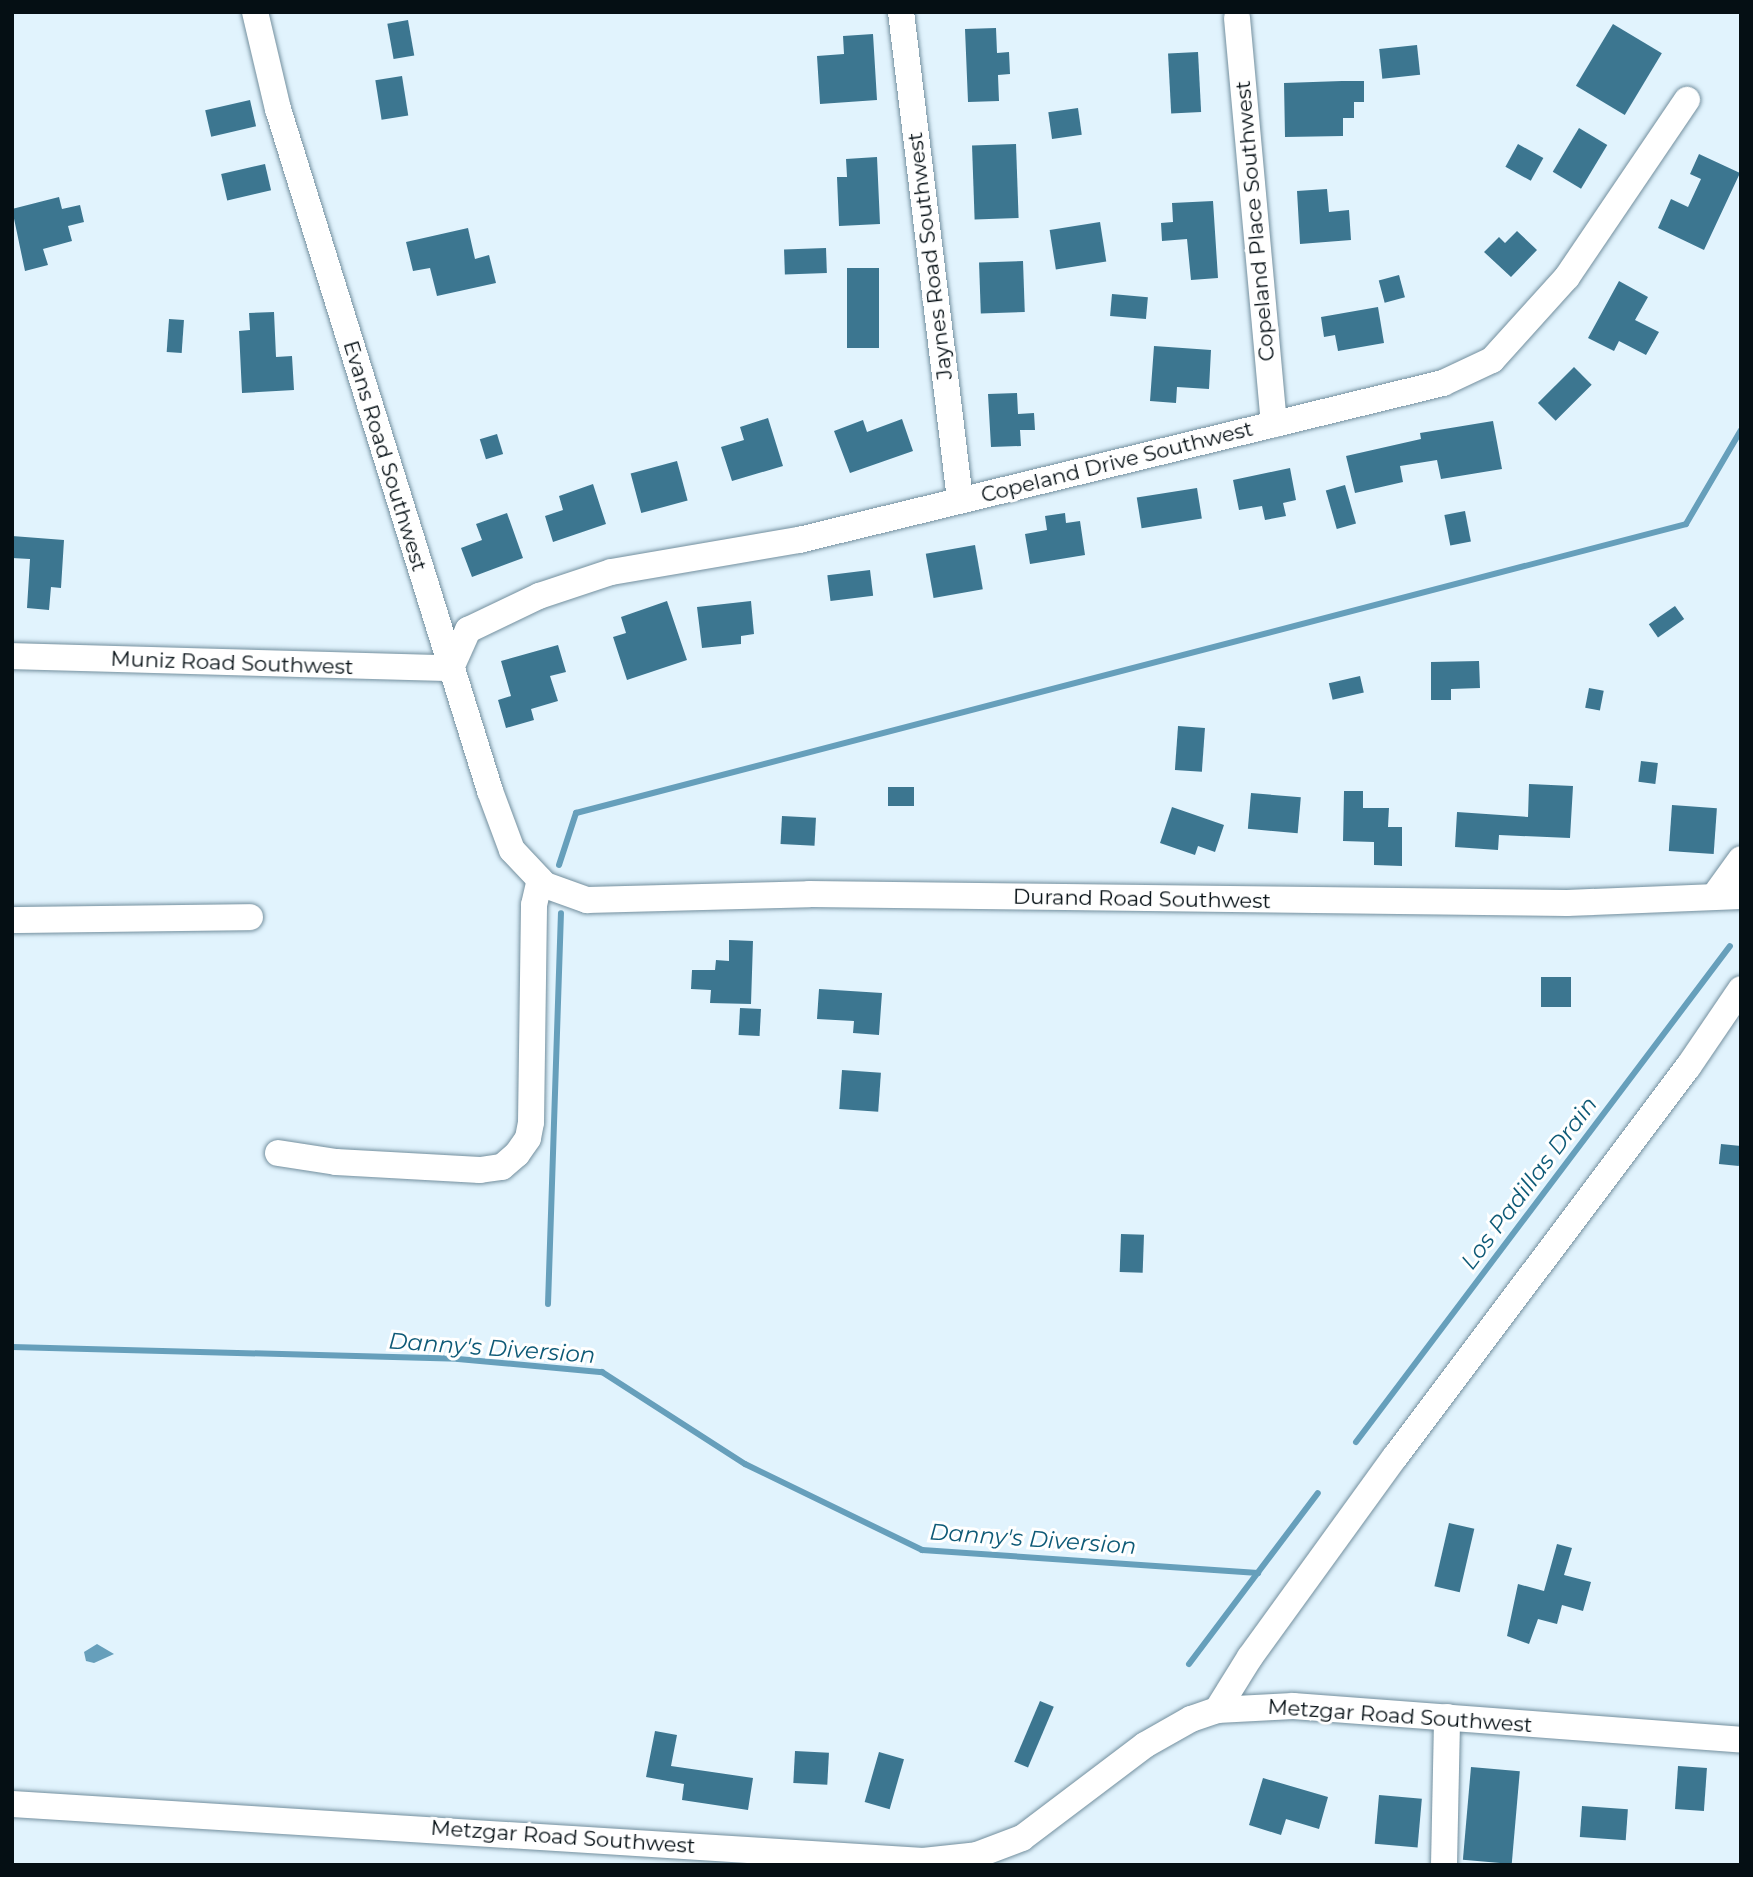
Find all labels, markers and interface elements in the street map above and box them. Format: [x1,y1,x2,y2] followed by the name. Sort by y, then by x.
[1230,80,1280,362] street label: Copeland Place Southwest
[902,131,958,381] street label: Jaynes Road Southwest
[338,338,432,574] street label: Evans Road Southwest
[978,416,1256,508] street label: Copeland Drive Southwest
[110,646,354,680] street label: Muniz Road Southwest
[1013,884,1271,914] street label: Durand Road Southwest
[1455,1091,1603,1275] water label: Los Padillas Drain
[388,1327,596,1369] water label: Danny's Diversion
[929,1518,1137,1560] water label: Danny's Diversion
[1267,1694,1533,1738] street label: Metzgar Road Southwest
[430,1815,696,1859] street label: Metzgar Road Southwest

